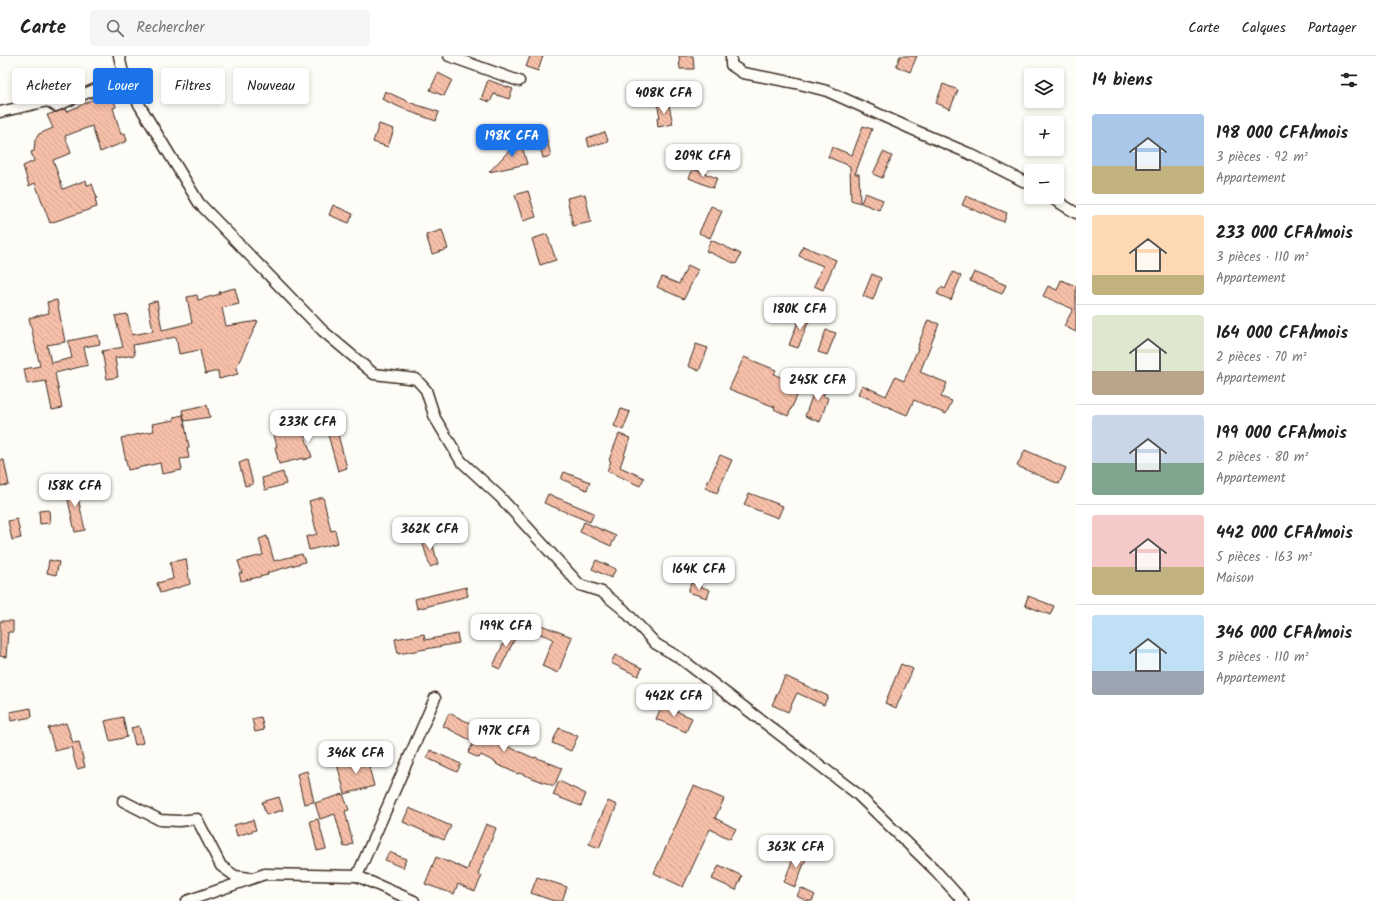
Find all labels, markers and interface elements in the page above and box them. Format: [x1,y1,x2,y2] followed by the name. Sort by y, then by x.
[90,10,370,46] search box
[20,13,66,43] text: Carte
[136,16,205,40] text: Rechercher
[104,17,126,39] icon: search
[1188,17,1220,39] text: Carte
[1242,17,1286,39] text: Calques
[1308,17,1356,39] text: Partager
[1092,67,1153,94] text: 14 biens
[12,68,85,104] chip: Acheter
[93,68,153,104] chip: Louer
[161,68,225,104] chip: Filtres
[233,68,309,104] chip: Nouveau
[1024,68,1064,204] map controls
[1024,68,1064,108] button: layers
[1338,69,1360,91] icon: filters
[623,81,705,115] pin: 408K CFA
[635,83,693,104] text: 408K CFA
[1024,116,1064,156] button: +
[1216,120,1348,147] text: 198 000 CFA/mois
[471,124,553,158] pin: 198K CFA
[485,126,539,147] text: 198K CFA
[1124,130,1172,178] icon: home
[662,144,744,178] pin: 209K CFA
[675,146,731,167] text: 209K CFA
[1216,147,1308,168] text: 3 pièces · 92 m²
[1024,164,1064,204] button: −
[1216,168,1286,189] text: Appartement
[1216,220,1353,247] text: 233 000 CFA/mois
[1124,231,1172,279] icon: home
[1216,247,1309,268] text: 3 pièces · 110 m²
[1216,268,1286,289] text: Appartement
[759,297,841,331] pin: 180K CFA
[773,299,827,320] text: 180K CFA
[1216,320,1348,347] text: 164 000 CFA/mois
[1124,331,1172,379] icon: home
[1216,347,1307,368] text: 2 pièces · 70 m²
[777,368,859,402] pin: 245K CFA
[1216,368,1286,389] text: Appartement
[789,370,847,391] text: 245K CFA
[267,410,349,444] pin: 233K CFA
[279,412,337,433] text: 233K CFA
[1216,420,1347,447] text: 199 000 CFA/mois
[1124,431,1172,479] icon: home
[1216,447,1308,468] text: 2 pièces · 80 m²
[1216,468,1286,489] text: Appartement
[34,474,116,508] pin: 158K CFA
[48,476,102,497] text: 158K CFA
[389,517,471,551] pin: 362K CFA
[401,519,459,540] text: 362K CFA
[1216,520,1353,547] text: 442 000 CFA/mois
[1124,531,1172,579] icon: home
[1216,547,1312,568] text: 5 pièces · 163 m²
[658,557,740,591] pin: 164K CFA
[672,559,726,580] text: 164K CFA
[1216,568,1254,589] text: Maison
[465,614,547,648] pin: 199K CFA
[479,616,533,637] text: 199K CFA
[1216,620,1352,647] text: 346 000 CFA/mois
[1124,631,1172,679] icon: home
[1216,647,1309,668] text: 3 pièces · 110 m²
[1216,668,1286,689] text: Appartement
[633,684,715,718] pin: 442K CFA
[645,686,703,707] text: 442K CFA
[463,719,545,753] pin: 197K CFA
[478,721,530,742] text: 197K CFA
[315,741,397,775] pin: 346K CFA
[327,743,385,764] text: 346K CFA
[755,835,837,869] pin: 363K CFA
[767,837,825,858] text: 363K CFA

